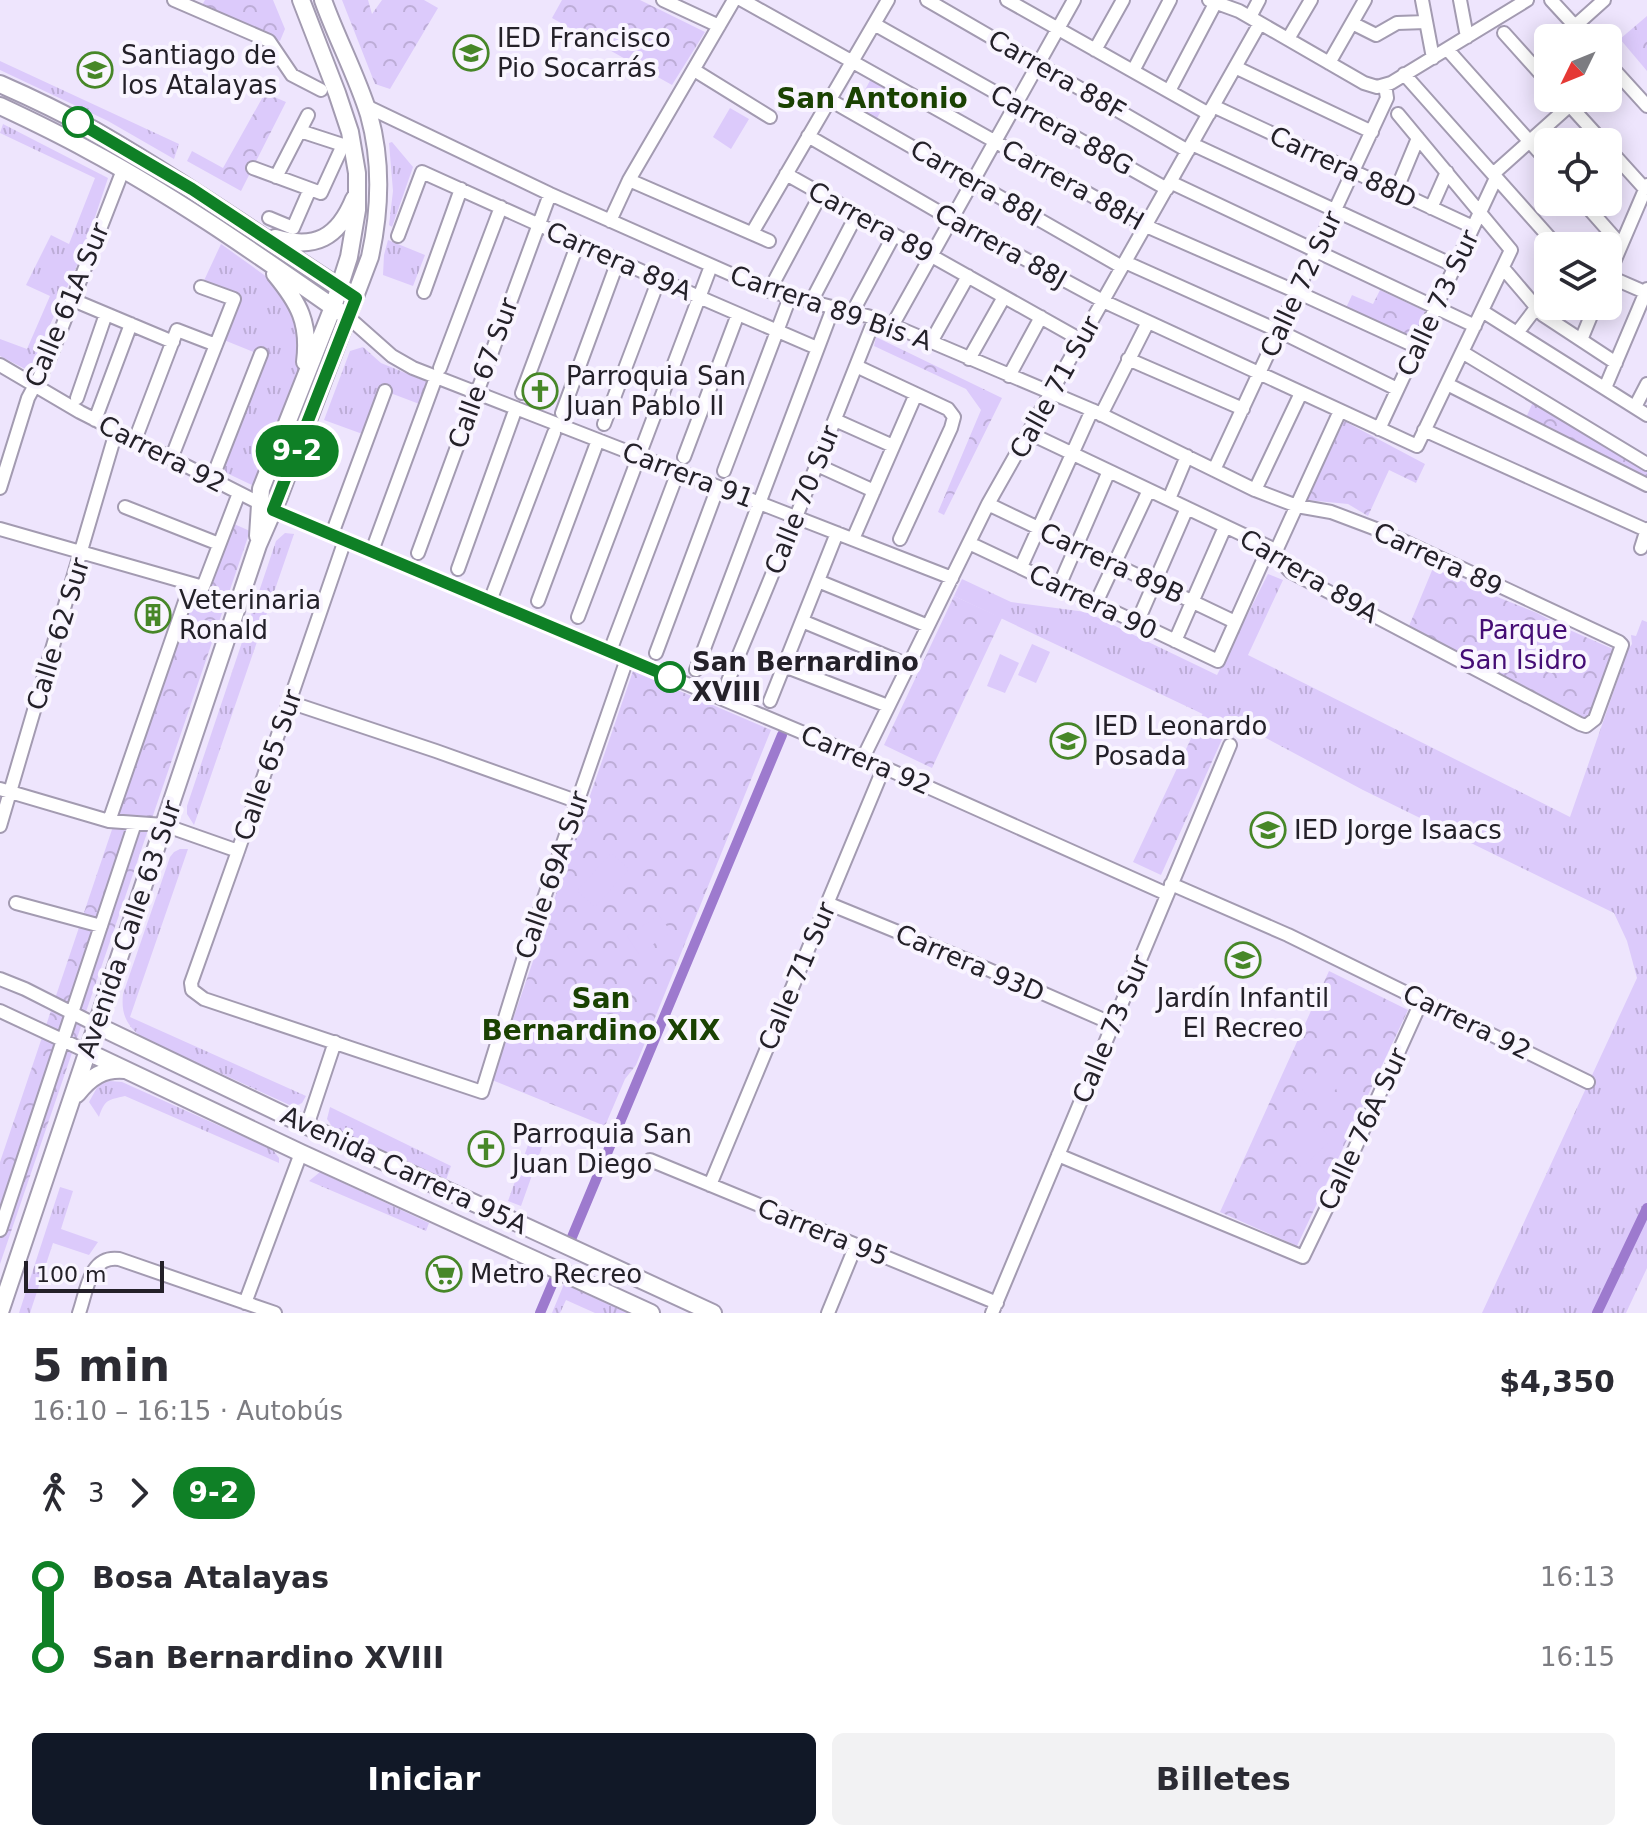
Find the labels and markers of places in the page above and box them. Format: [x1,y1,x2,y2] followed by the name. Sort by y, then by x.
[497,23,671,83] place label: IED Francisco Pio Socarrás
[452,34,490,72] school or university icon: IED Francisco Pio Socarrás
[121,40,277,100] place label: Santiago de los Atalayas
[76,51,114,89] school or university icon: Santiago de los Atalayas
[63,107,93,137] unlabelled marker
[564,361,746,421] place label: Parroquia San Juan Pablo II
[521,372,559,410] church icon: Parroquia San Juan Pablo II
[179,585,321,645] place label: Veterinaria Ronald
[134,596,172,634] building icon: Veterinaria Ronald
[692,647,919,707] place label: San Bernardino XVIII
[655,662,685,692] marker: San Bernardino XVIII
[1094,711,1267,771] place label: IED Leonardo Posada
[1049,722,1087,760] school or university icon: IED Leonardo Posada
[1249,811,1287,849] school or university icon: IED Jorge Isaacs
[1294,815,1502,845] place label: IED Jorge Isaacs
[1224,941,1262,979] school or university icon: Jardín Infantil El Recreo
[1155,983,1329,1043] place label: Jardín Infantil El Recreo
[510,1119,692,1179] place label: Parroquia San Juan Diego
[467,1130,505,1168] church icon: Parroquia San Juan Diego
[425,1255,463,1293] supermarket icon: Metro Recreo
[470,1259,642,1289] place label: Metro Recreo

